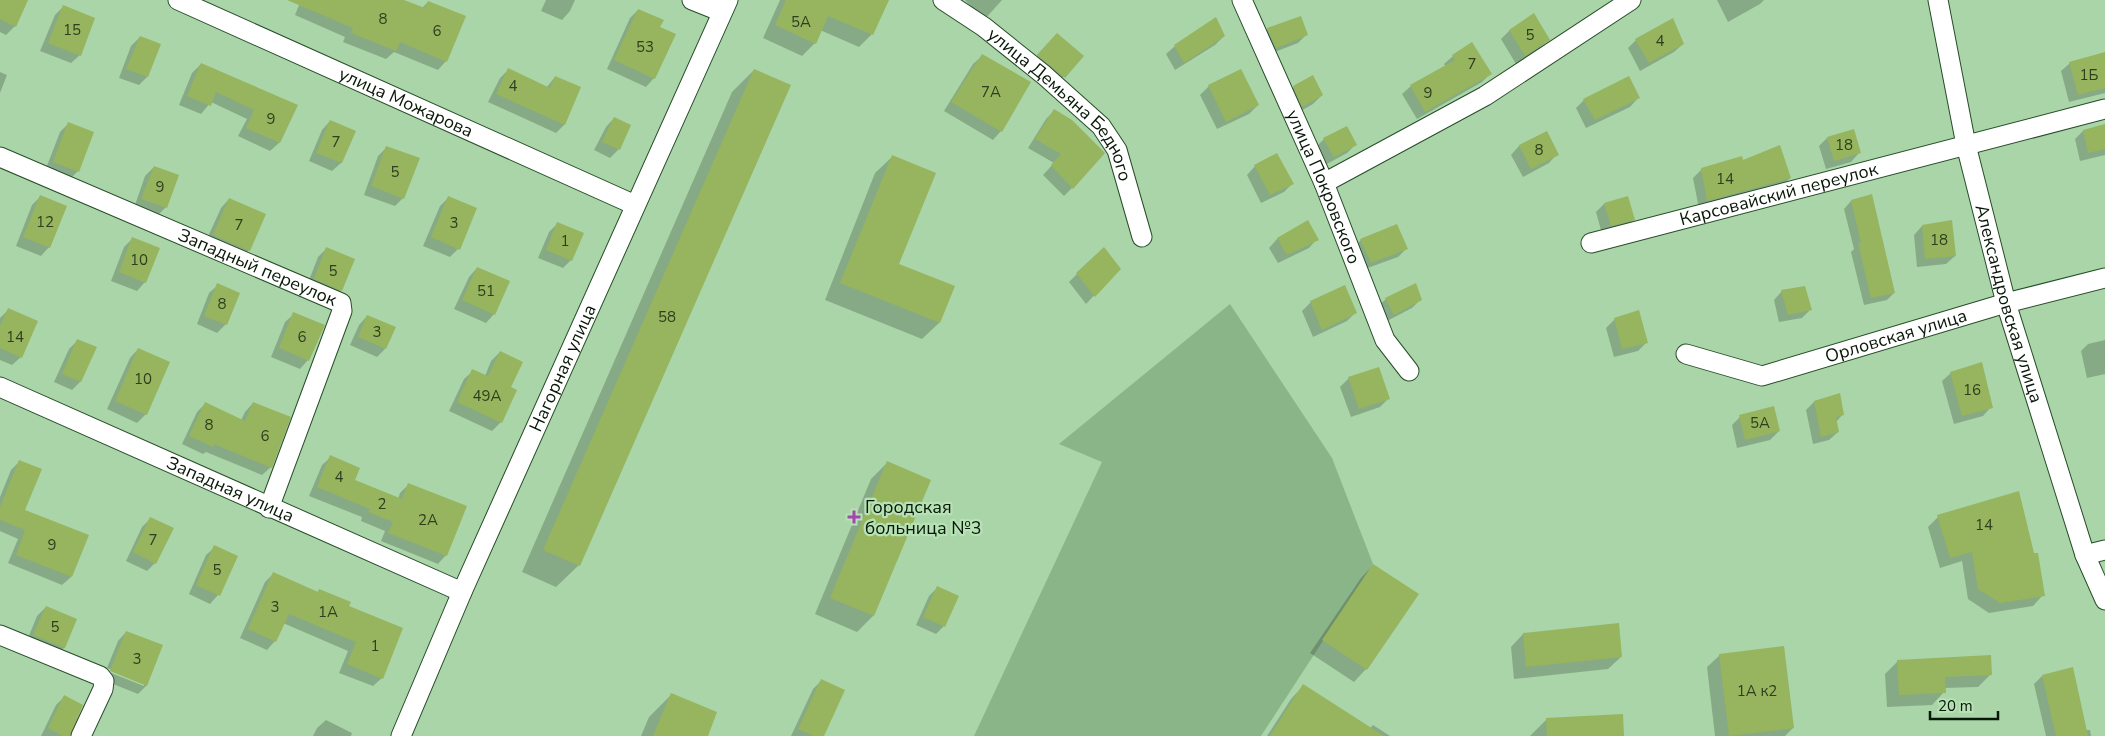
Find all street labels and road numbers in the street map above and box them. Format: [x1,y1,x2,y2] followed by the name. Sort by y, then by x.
[983,23,1137,184] street label: улица Демьяна Бедного
[335,62,477,143] street label: улица Можарова
[1281,106,1366,268] street label: улица Покровского
[1677,157,1881,231] street label: Карсовайский переулок
[1970,202,2049,406] street label: Александровская улица
[174,223,341,312] street label: Западный переулок
[524,301,602,435] street label: Нагорная улица
[1822,303,1970,368] street label: Орловская улица
[163,450,298,528] street label: Западная улица

